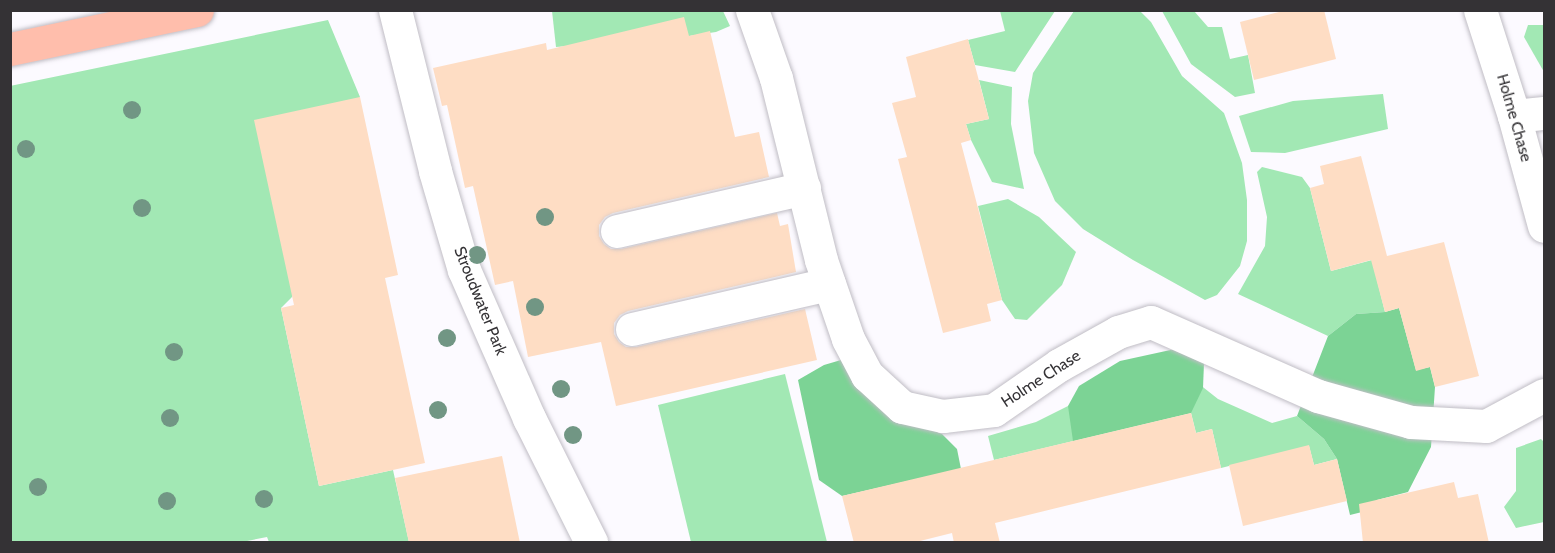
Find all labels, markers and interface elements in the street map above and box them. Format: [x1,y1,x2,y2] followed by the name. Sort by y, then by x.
[1492,72,1536,164] street label: Holme Chase
[449,244,511,358] street label: Stroudwater Park
[998,346,1084,412] street label: Holme Chase

